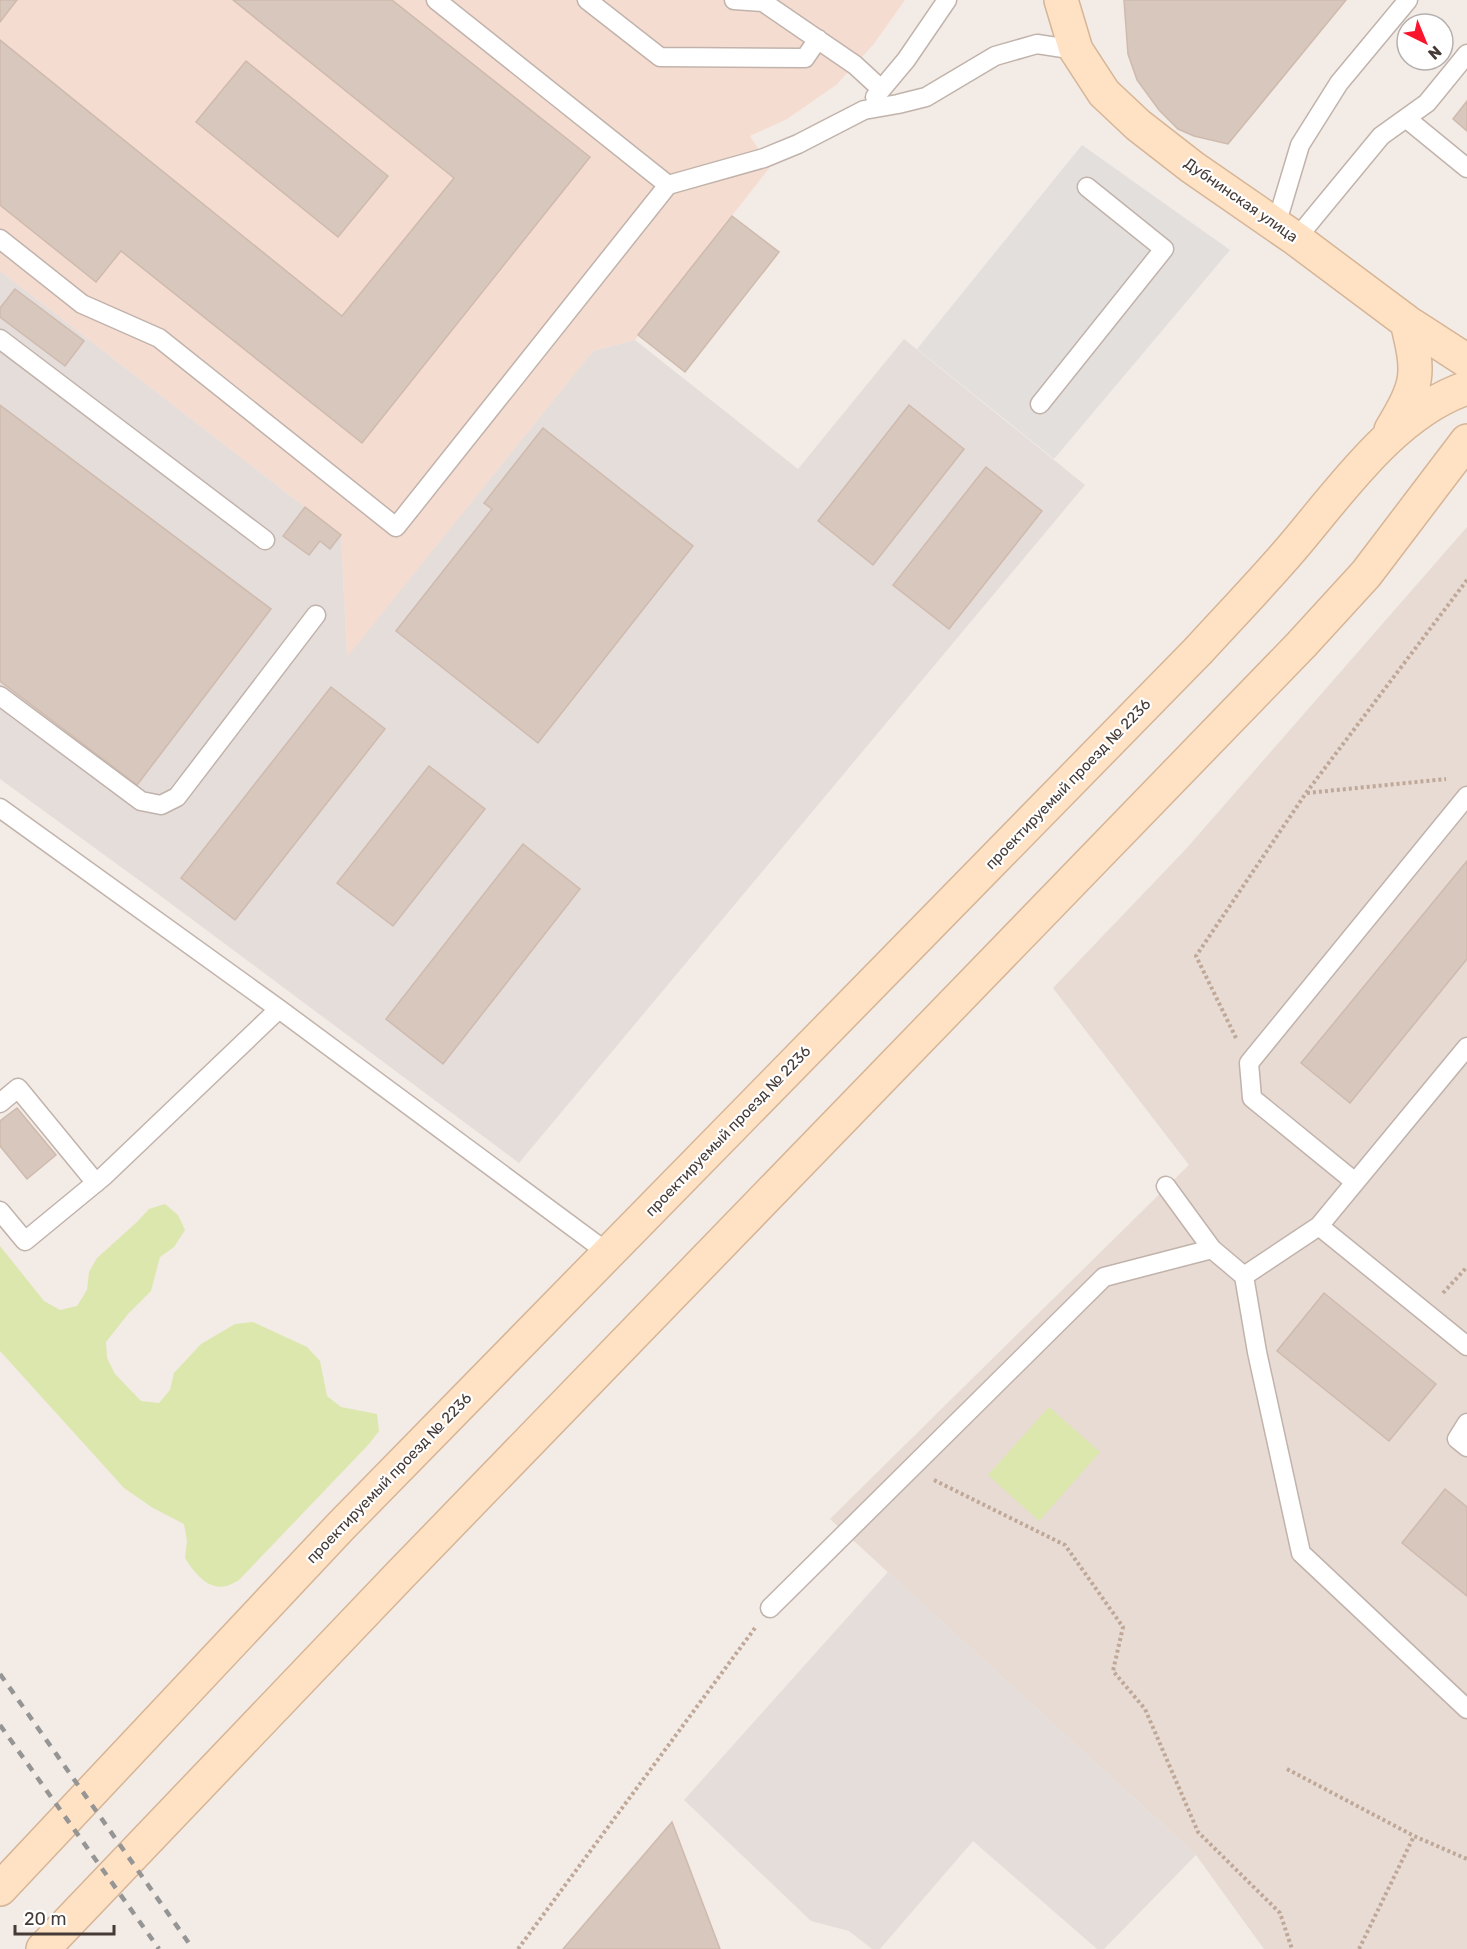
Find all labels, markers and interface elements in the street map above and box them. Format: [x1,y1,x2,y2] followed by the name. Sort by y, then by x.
[1395,12,1455,72] north arrow
[1424,42,1446,63] text: N
[1181,154,1301,246] street label: Дубнинская улица
[982,695,1154,873] street label: проектируемый проезд № 2236
[642,1042,814,1220] street label: проектируемый проезд № 2236
[303,1389,475,1567] street label: проектируемый проезд № 2236
[15,1898,114,1936] scale bar
[24,1908,66,1930] text: 20 m

